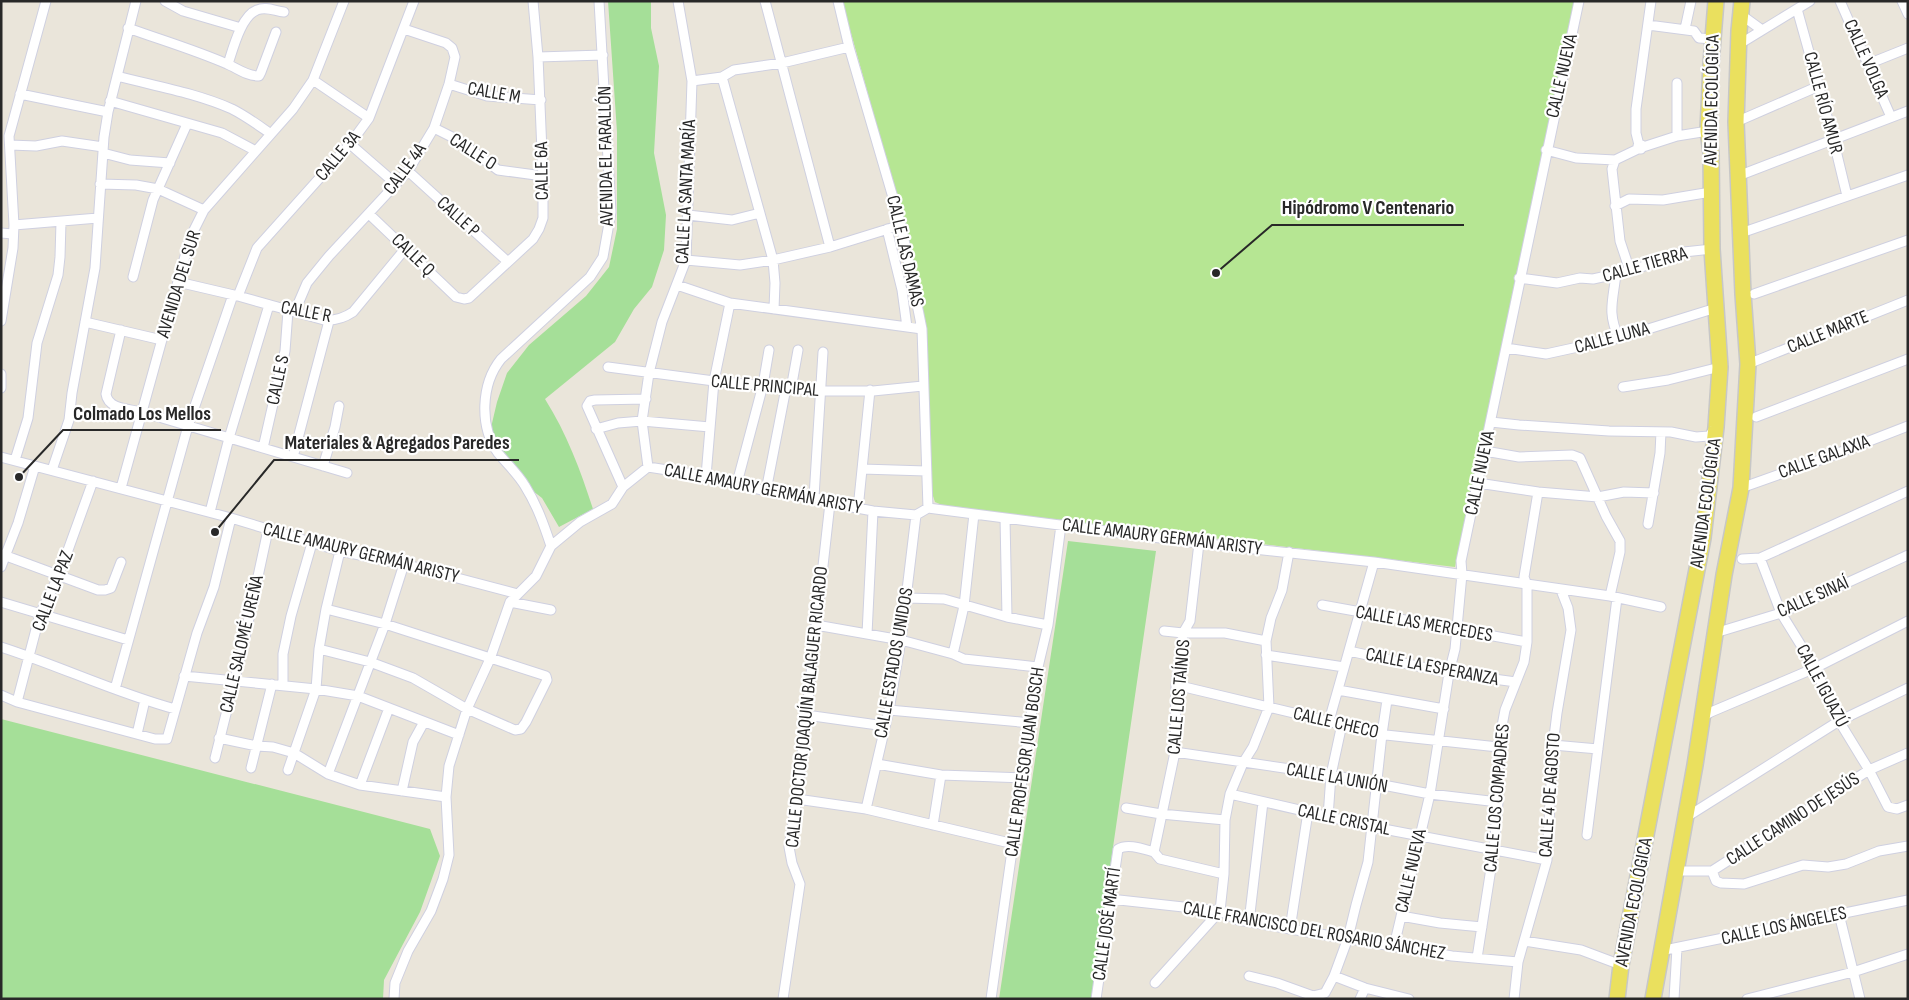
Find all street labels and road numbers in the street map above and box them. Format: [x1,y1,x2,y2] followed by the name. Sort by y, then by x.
[1838,16,1894,103] street label: CALLE VOLGA
[1541,31,1583,120] street label: CALLE NUEVA
[1699,34,1725,166] street label: AVENIDA ECOLÓGICA
[1798,49,1848,157] street label: CALLE RÍO AMUR
[466,77,522,109] street label: CALLE M
[593,86,619,227] street label: AVENIDA EL FARALLÓN
[671,118,701,265] street label: CALLE LA SANTA MARÍA
[310,126,366,186] street label: CALLE 3A
[445,128,501,176] street label: CALLE O
[379,138,432,199] street label: CALLE 4A
[530,141,554,201] street label: CALLE 6A
[432,192,484,242] street label: CALLE P
[881,193,929,309] street label: CALLE LAS DAMAS
[151,227,206,342] street label: AVENIDA DEL SUR
[386,229,440,281] street label: CALLE Q
[1600,242,1691,288] street label: CALLE TIERRA
[279,296,333,328] street label: CALLE R
[1784,305,1872,359] street label: CALLE MARTE
[1572,317,1653,359] street label: CALLE LUNA
[262,353,294,407] street label: CALLE S
[710,370,820,402] street label: CALLE PRINCIPAL
[1460,428,1500,517] street label: CALLE NUEVA
[1775,430,1874,484] street label: CALLE GALAXIA
[1685,436,1727,570] street label: AVENIDA ECOLÓGICA
[662,459,864,519] street label: CALLE AMAURY GERMÁN ARISTY
[1061,513,1263,561] street label: CALLE AMAURY GERMÁN ARISTY
[261,518,461,589] street label: CALLE AMAURY GERMÁN ARISTY
[27,547,79,635] street label: CALLE LA PAZ
[781,565,833,849] street label: CALLE DOCTOR JOAQUÍN BALAGUER RICARDO
[1774,571,1852,623] street label: CALLE SINAÍ
[215,572,269,715] street label: CALLE SALOMÉ UREÑA
[869,586,919,740] street label: CALLE ESTADOS UNIDOS
[1354,601,1494,647] street label: CALLE LAS MERCEDES
[1163,639,1195,755] street label: CALLE LOS TAÍNOS
[1791,641,1853,731] street label: CALLE IGUAZÚ
[1364,643,1501,691] street label: CALLE LA ESPERANZA
[1000,666,1050,858] street label: CALLE PROFESOR JUAN BOSCH
[1291,702,1381,744] street label: CALLE CHECO
[1479,723,1515,873] street label: CALLE LOS COMPADRES
[1534,732,1566,858] street label: CALLE 4 DE AGOSTO
[1284,758,1390,798] street label: CALLE LA UNIÓN
[1722,767,1864,871] street label: CALLE CAMINO DE JESÚS
[1296,799,1392,841] street label: CALLE CRISTAL
[1390,826,1432,915] street label: CALLE NUEVA
[1610,835,1658,969] street label: AVENIDA ECOLÓGICA
[1088,866,1126,982] street label: CALLE JOSÉ MARTÍ
[1181,897,1447,965] street label: CALLE FRANCISCO DEL ROSARIO SÁNCHEZ
[1719,901,1849,951] street label: CALLE LOS ÁNGELES

